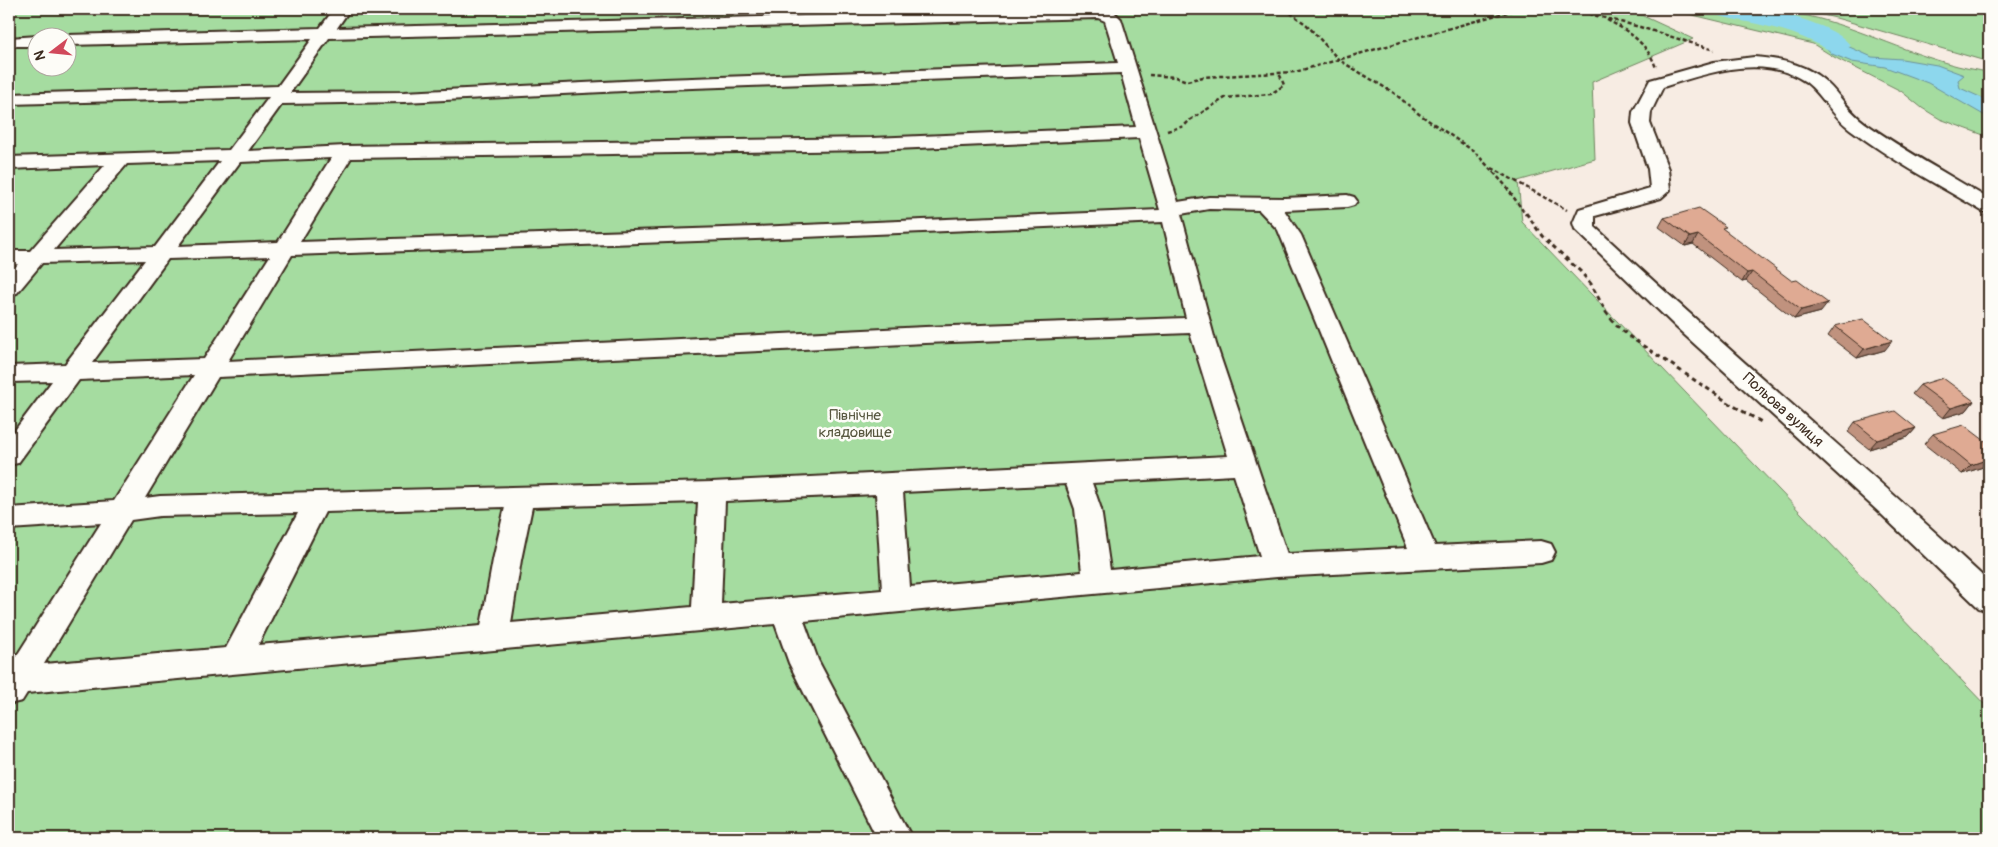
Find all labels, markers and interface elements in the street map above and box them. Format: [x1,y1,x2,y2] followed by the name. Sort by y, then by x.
[28,28,78,78] north arrow
[31,49,49,62] text: N
[1739,369,1827,451] street label: Польова вулиця
[818,406,892,442] park label: Північне кладовище

